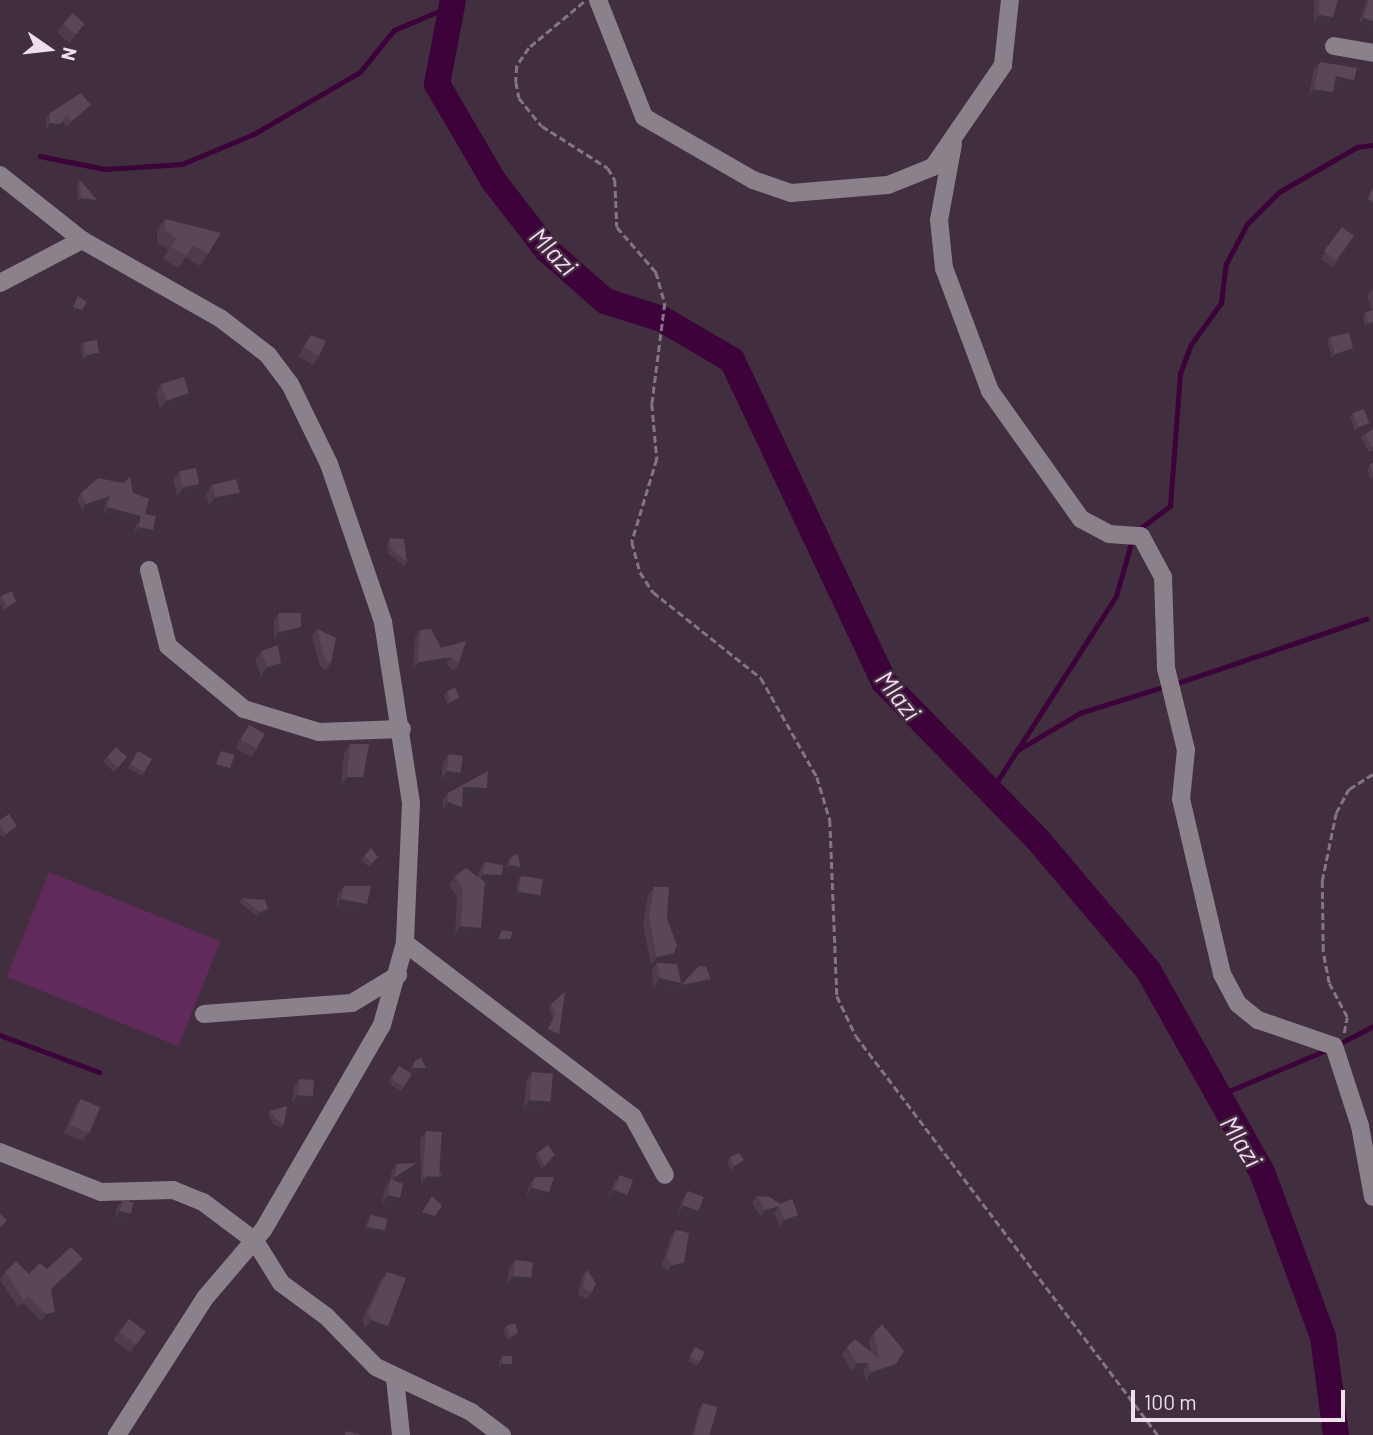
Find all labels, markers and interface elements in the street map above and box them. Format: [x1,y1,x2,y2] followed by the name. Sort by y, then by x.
[14,14,84,84] north arrow
[57,45,83,63] text: N
[524,220,584,282] water label: Mlazi
[870,664,928,726] water label: Mlazi
[1214,1109,1270,1173] water label: Mlazi
[1135,1376,1348,1420] scale bar
[1144,1389,1197,1414] text: 100 m

